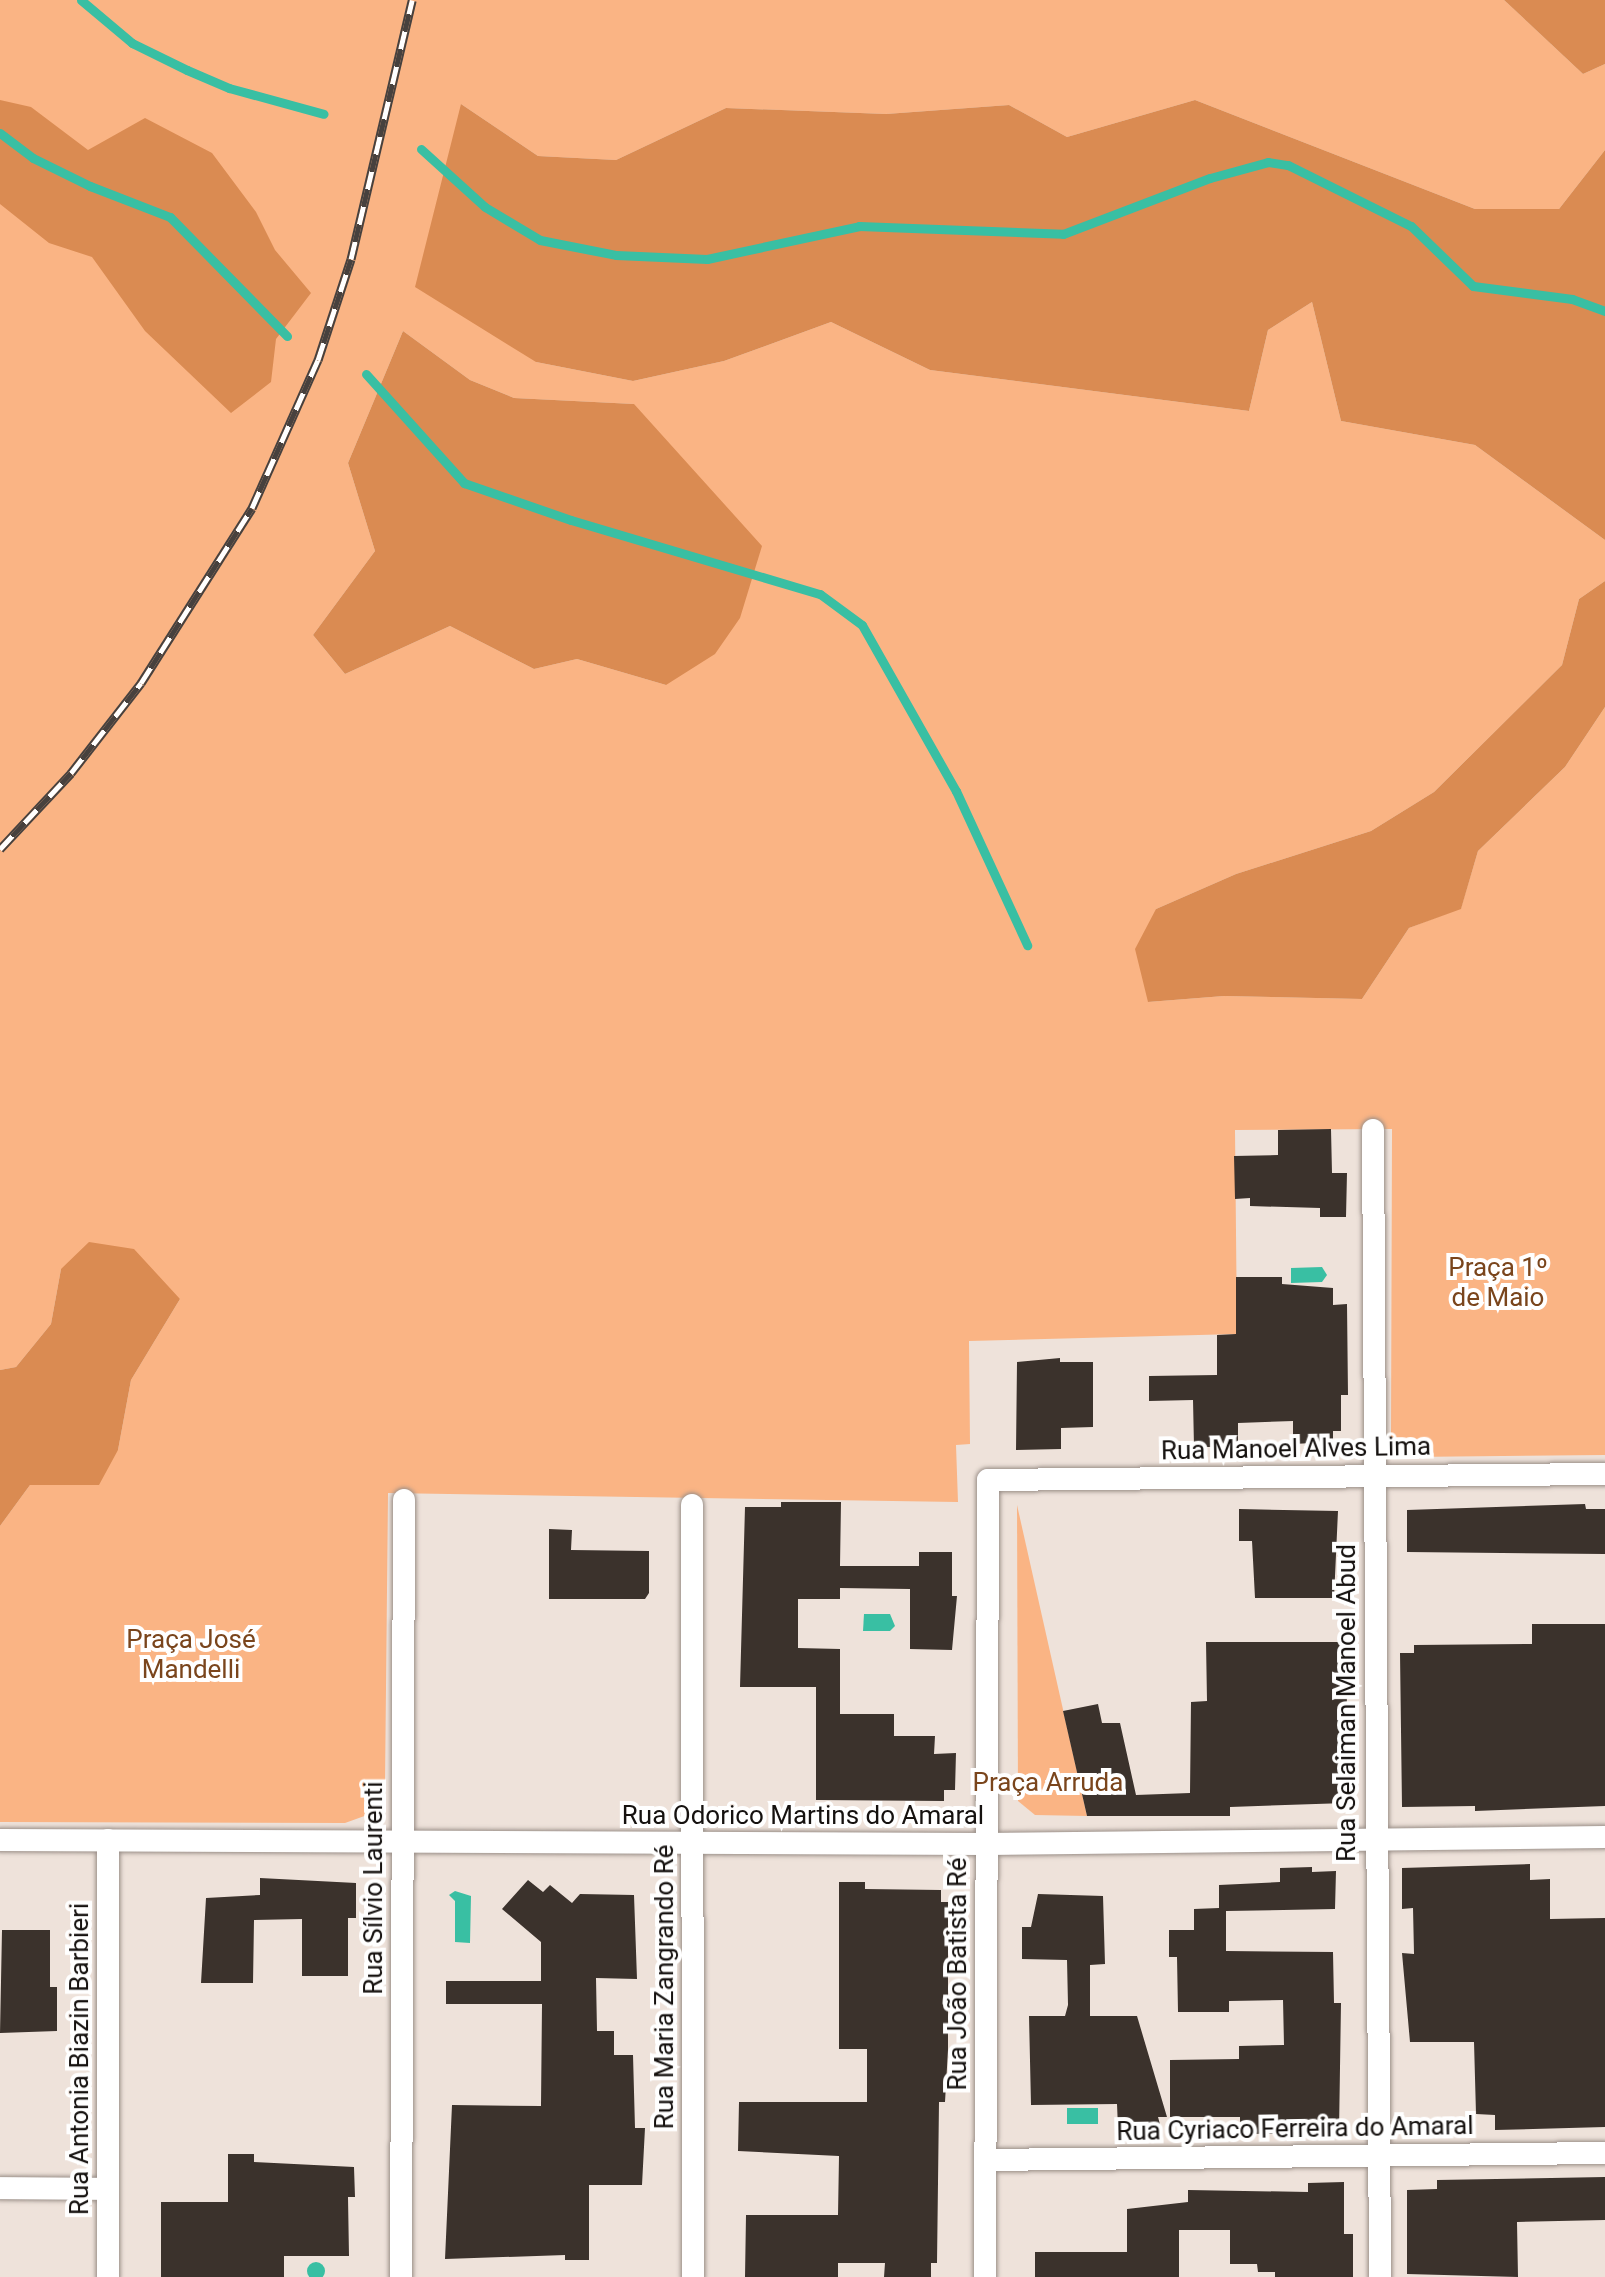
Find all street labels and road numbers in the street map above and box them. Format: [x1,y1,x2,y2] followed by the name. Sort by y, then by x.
[1161,1431,1431,1467] street label: Rua Manoel Alves Lima
[1331,1544,1363,1862] street label: Rua Selaiman Manoel Abud
[358,1781,390,1995] street label: Rua Sílvio Laurenti
[622,1800,984,1832] street label: Rua Odorico Martins do Amaral
[649,1845,681,2129] street label: Rua Maria Zangrando Ré
[942,1857,974,2091] street label: Rua João Batista Ré
[64,1903,96,2215] street label: Rua Antonia Biazin Barbieri
[1116,2110,1474,2148] street label: Rua Cyriaco Ferreira do Amaral

